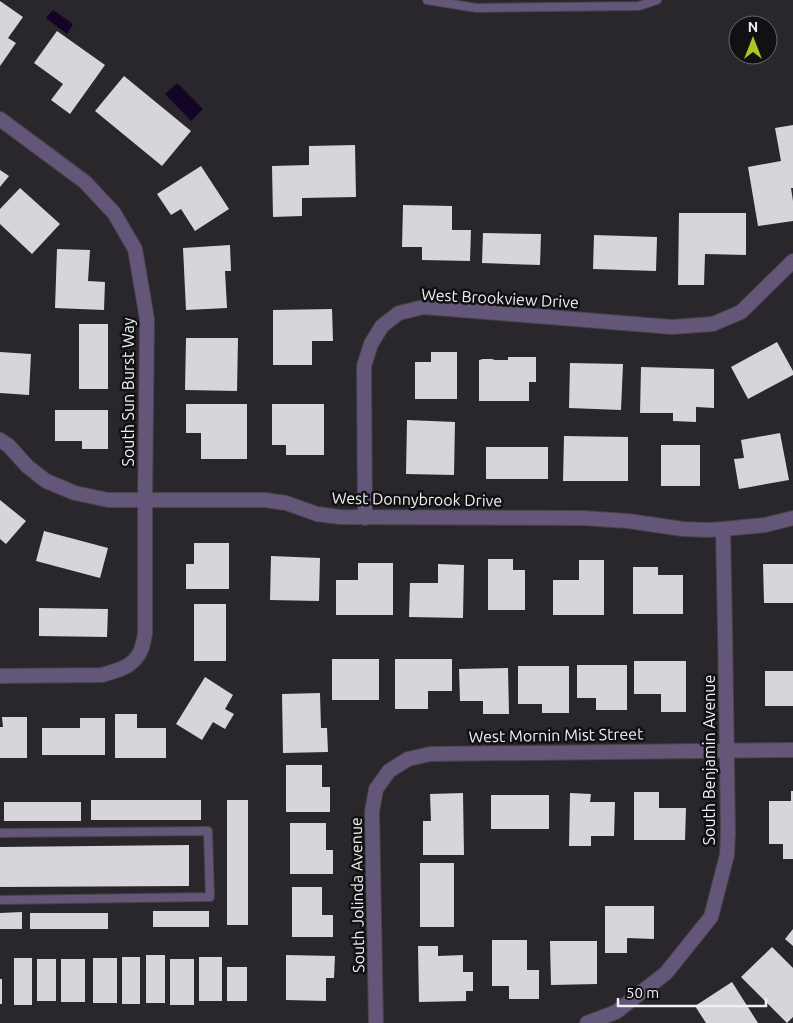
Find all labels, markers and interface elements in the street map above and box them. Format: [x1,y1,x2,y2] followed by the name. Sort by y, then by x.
[728,15,778,65] north arrow
[748,19,758,35] text: N
[421,285,579,311] street label: West Brookview Drive
[119,317,137,466] street label: South Sun Burst Way
[332,489,502,509] street label: West Donnybrook Drive
[700,675,718,845] street label: South Benjamin Avenue
[468,724,644,746] street label: West Mornin Mist Street
[347,817,367,973] street label: South Jolinda Avenue
[618,976,766,1008] scale bar
[626,984,659,1001] text: 50 m

